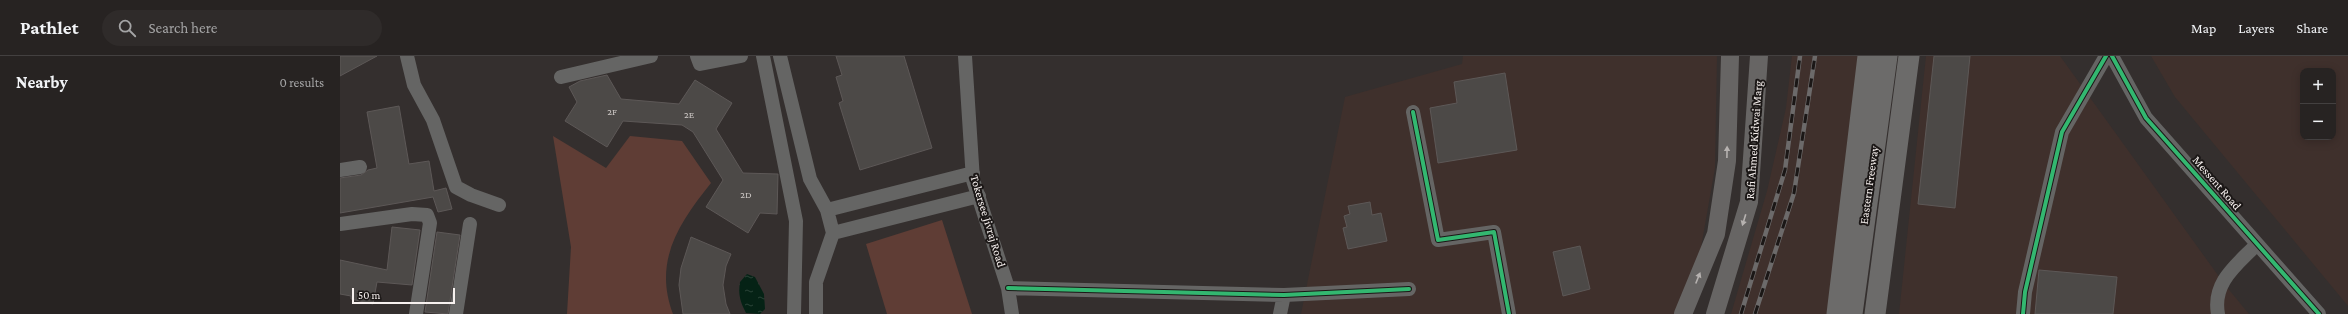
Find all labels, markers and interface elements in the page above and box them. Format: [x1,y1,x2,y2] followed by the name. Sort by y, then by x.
[102,10,382,46] search box
[20,17,78,38] text: Pathlet
[116,17,138,39] icon: search
[148,20,217,36] text: Search here
[2191,20,2216,36] text: Map
[2238,20,2275,36] text: Layers
[2297,20,2328,36] text: Share
[2300,68,2336,140] map controls
[2300,68,2336,104] button: +
[16,73,68,92] text: Nearby
[279,75,324,90] text: 0 results
[1743,80,1765,200] street label: Rafi Ahmed Kidwai Marg
[2300,104,2336,140] button: −
[607,106,617,117] house number: 2F
[684,109,695,120] house number: 2E
[1857,144,1881,225] street label: Eastern Freeway
[1724,146,1731,158] one-way arrow
[2190,153,2245,213] street label: Messent Road
[967,173,1009,270] street label: Tokersee Jivraj Road
[740,189,752,200] house number: 2D
[1741,214,1747,226] one-way arrow
[1695,272,1701,283] one-way arrow
[352,286,455,305] scale bar
[358,289,380,301] text: 50 m

